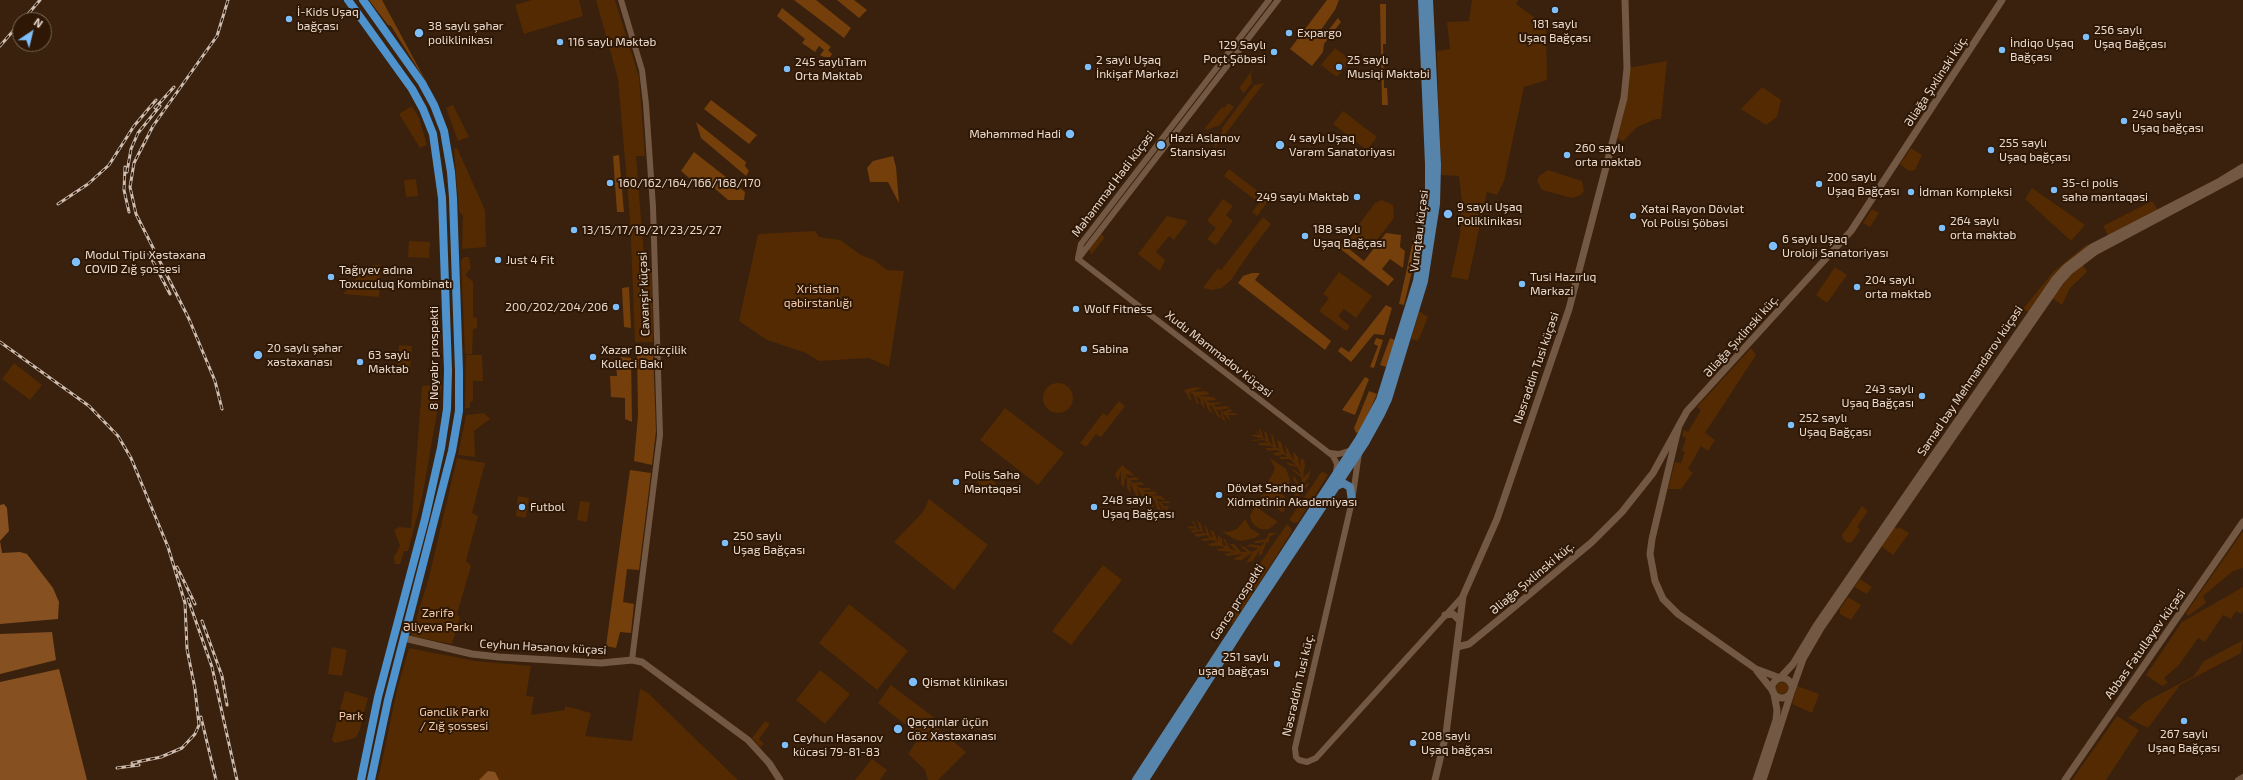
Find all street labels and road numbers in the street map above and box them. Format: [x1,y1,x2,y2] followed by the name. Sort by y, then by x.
[1901,33,1971,129] street label: Əliağa Şıxlinski küç.
[1068,128,1158,240] street label: Məhəmməd Hadi küçəsi
[1407,189,1431,273] street label: Vunqtau küçəsi
[635,252,653,336] street label: Cavanşir küçəsi
[1700,292,1782,380] street label: Əliağa Şıxlinski küç.
[1914,303,2026,459] street label: Səməd bəy Mehmandarov küçəsi
[427,306,441,410] street label: 8 Noyabr prospekti
[1163,308,1275,400] street label: Xudu Məmmədov küçəsi
[1510,310,1562,426] street label: Nəsrəddin Tusi küçəsi
[1487,539,1577,617] street label: Əliağa Şıxlinski küç.
[1207,561,1267,643] street label: Gəncə prospekti
[2102,586,2188,702] street label: Abbas Fətullayev küçəsi
[1279,632,1317,738] street label: Nəsrəddin Tusi küç.
[479,636,607,658] street label: Ceyhun Həsənov küçəsi

